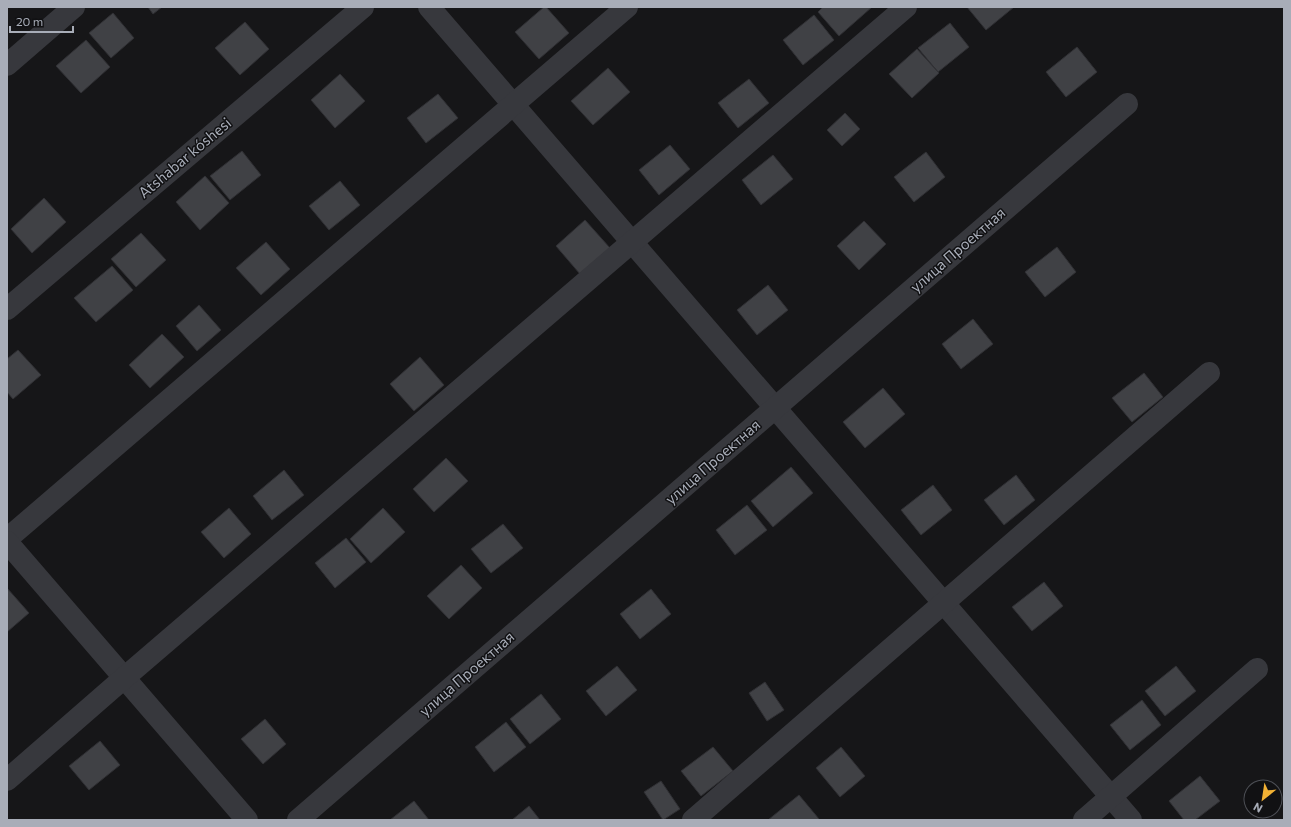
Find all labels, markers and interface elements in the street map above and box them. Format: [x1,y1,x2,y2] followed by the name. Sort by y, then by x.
[10,8,73,34] scale bar
[16,14,43,28] text: 20 m
[134,113,234,201] street label: Atshabar kóshesi
[906,203,1009,295] street label: улица Проектная
[661,415,764,507] street label: улица Проектная
[415,627,518,719] street label: улица Проектная
[1243,779,1283,819] north arrow
[1251,800,1265,816] text: N

